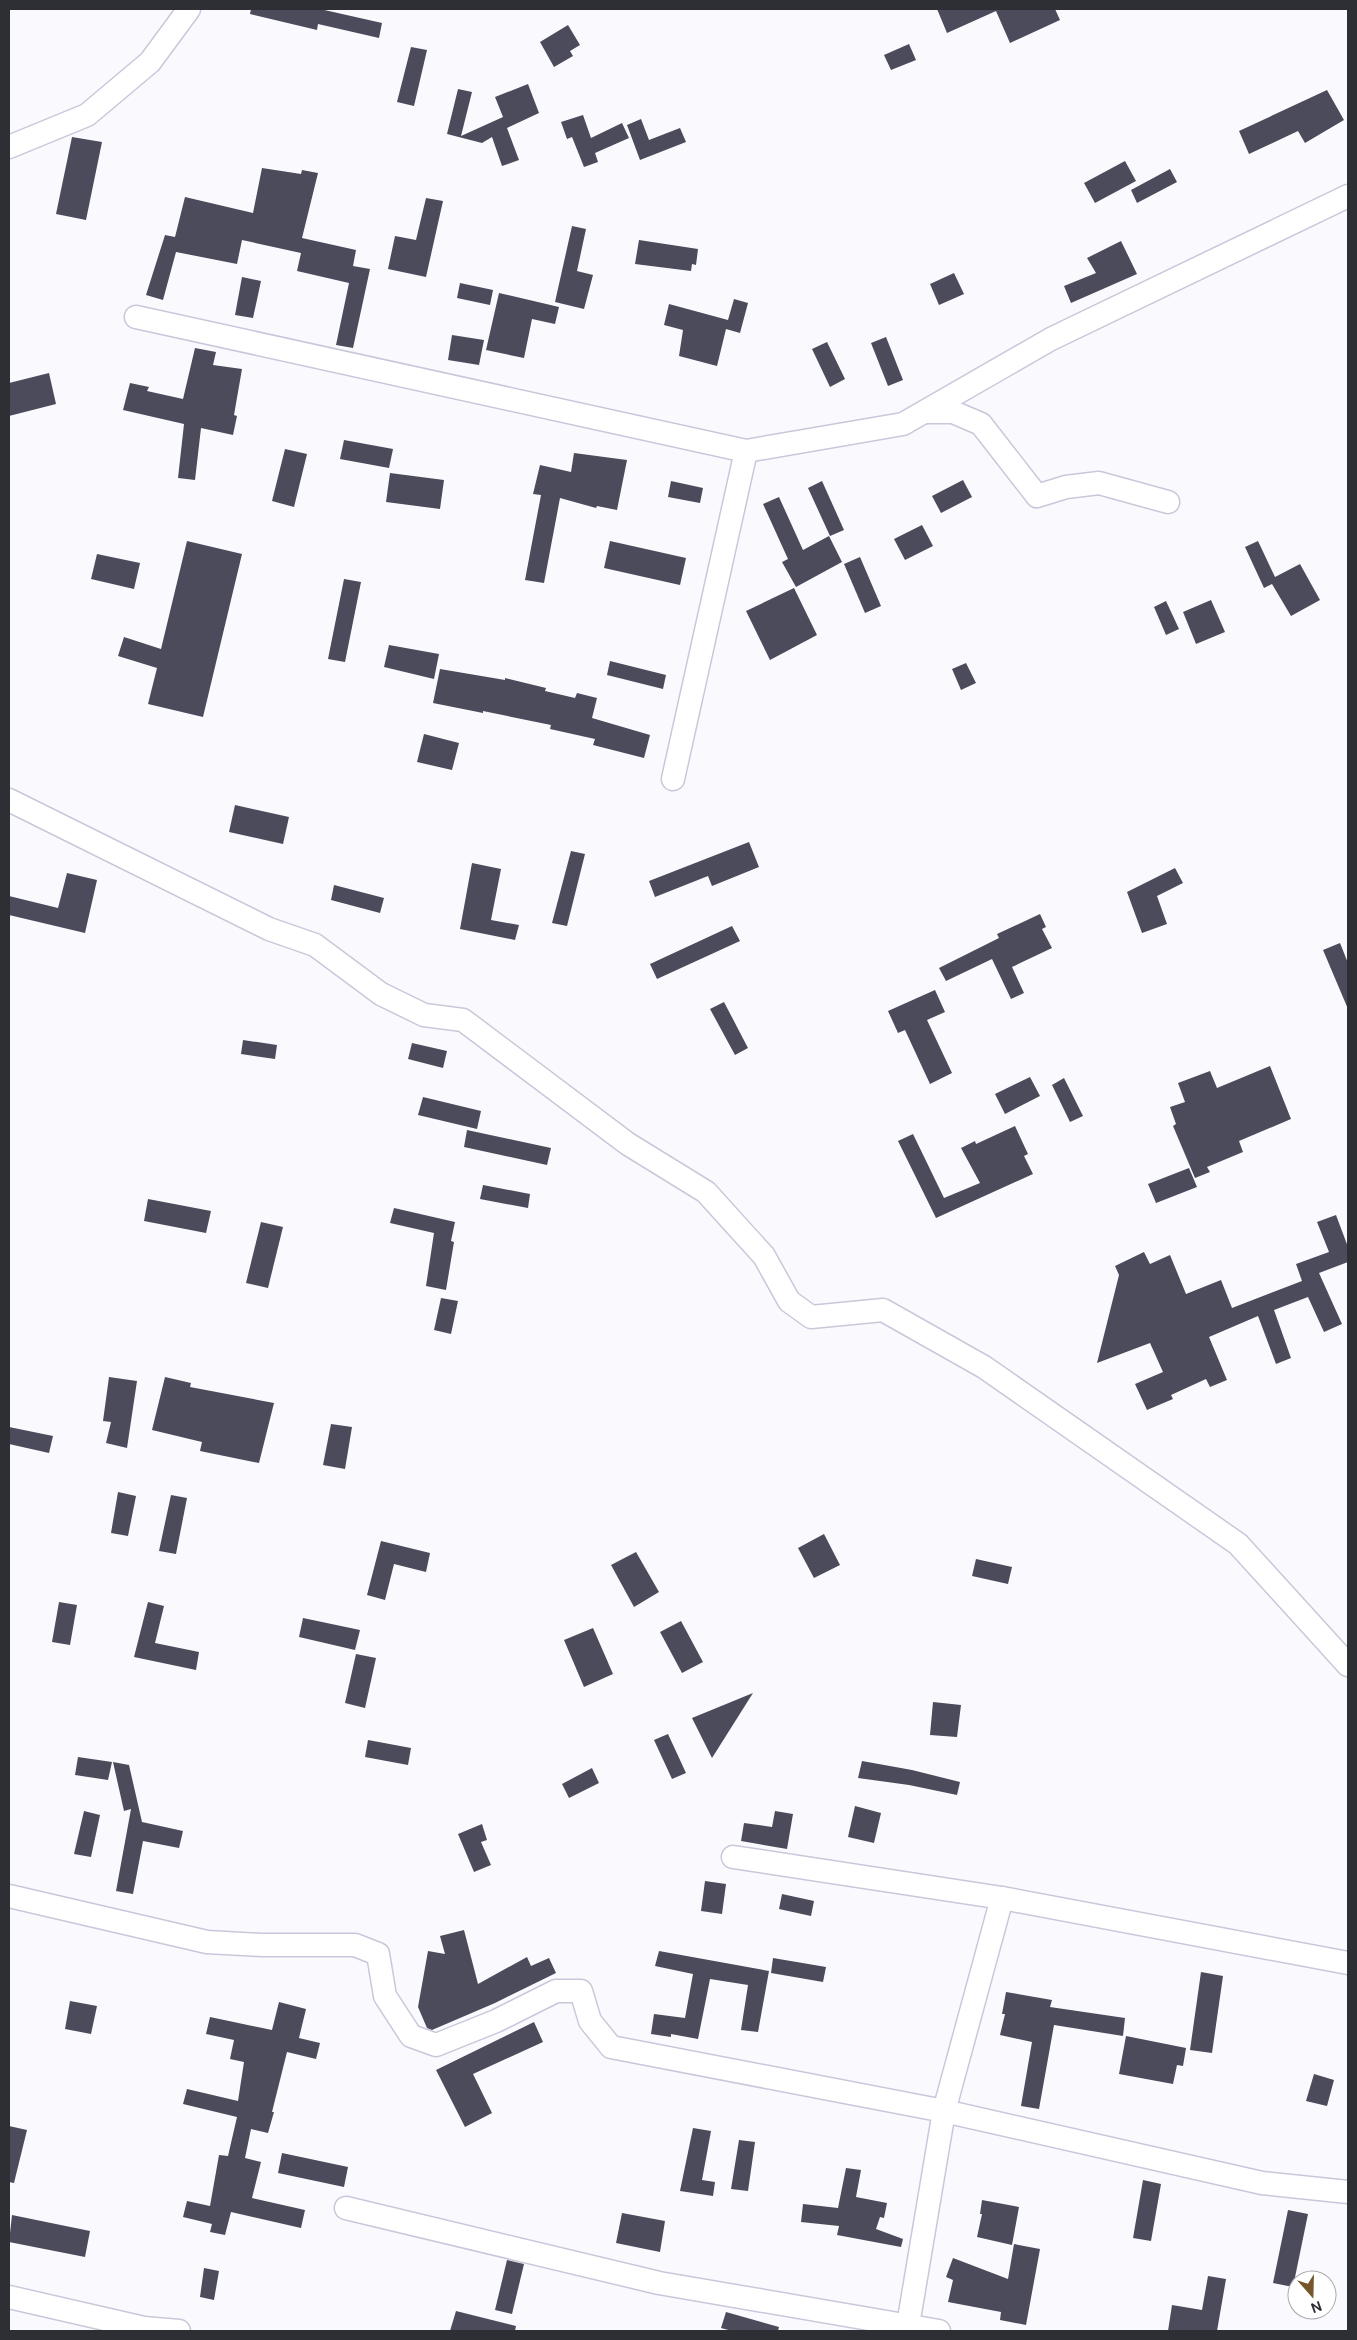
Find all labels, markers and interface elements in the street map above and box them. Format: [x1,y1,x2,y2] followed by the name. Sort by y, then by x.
[1287,2270,1337,2320] north arrow
[1309,2297,1324,2317] text: N

